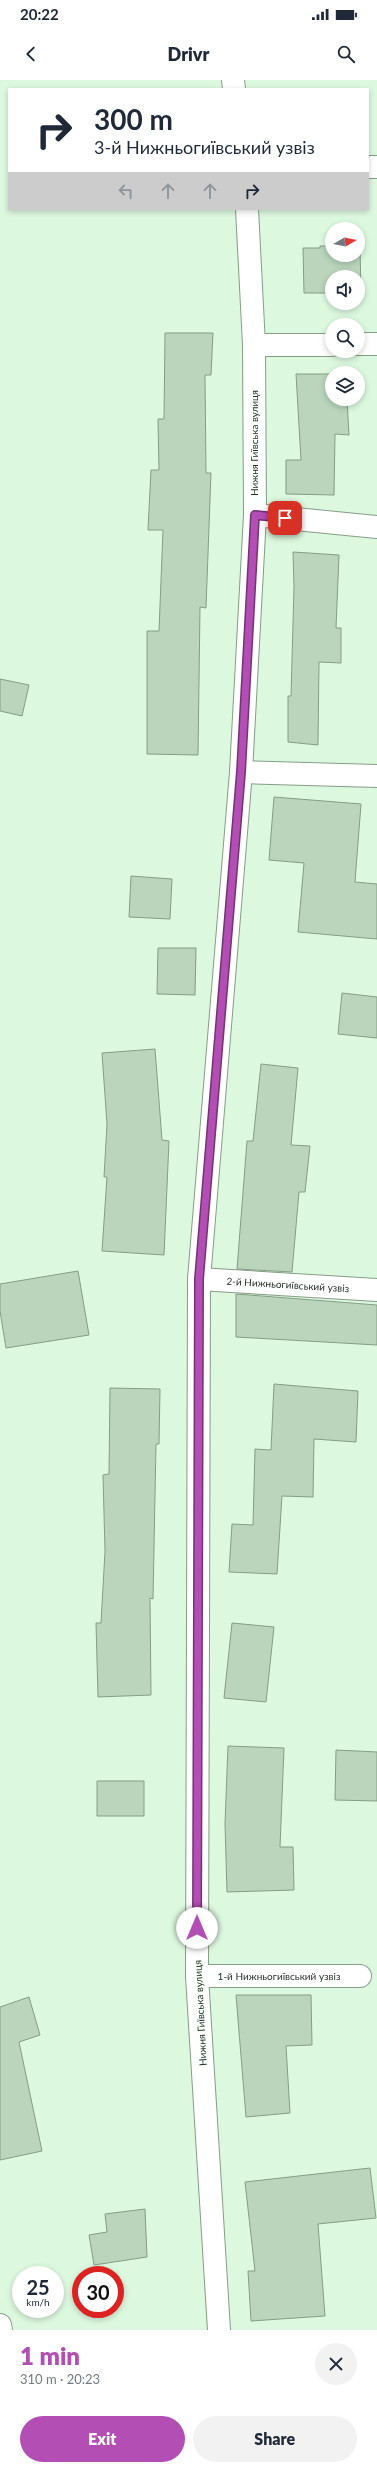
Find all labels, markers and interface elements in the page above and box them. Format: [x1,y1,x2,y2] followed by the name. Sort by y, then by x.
[20,5,59,23] text: 20:22
[20,43,42,65] icon: back
[168,43,209,65] text: Drivr
[335,43,357,65] icon: search
[94,102,173,136] text: 300 m
[28,104,80,156] icon: right
[94,136,315,158] text: 3-й Нижньогиївський узвіз
[115,180,137,202] icon: left
[157,180,179,202] icon: ahead
[199,180,221,202] icon: ahead
[241,180,263,202] icon: right
[325,222,365,262] north arrow
[325,222,365,406] map controls
[325,270,365,310] button: sound
[325,318,365,358] button: search
[325,366,365,406] button: layers
[248,390,260,496] street label: Нижня Гиївська вулиця
[268,501,302,535] pin
[274,507,296,529] icon: arrive
[226,1275,350,1294] street label: 2-й Нижньогиївський узвіз
[176,1907,218,1949] position arrow
[191,1960,209,2066] street label: Нижня Гиївська вулиця
[218,1970,341,1982] street label: 1-й Нижньогиївський узвіз
[72,2266,124,2318] speed limit sign: 30
[26,2275,50,2299] text: 25
[26,2296,50,2308] text: km/h
[20,2341,80,2370] text: 1 min
[315,2343,357,2385] button: close
[20,2371,100,2387] text: 310 m · 20:23
[20,2416,185,2462] button: Exit
[193,2416,357,2462] button: Share

